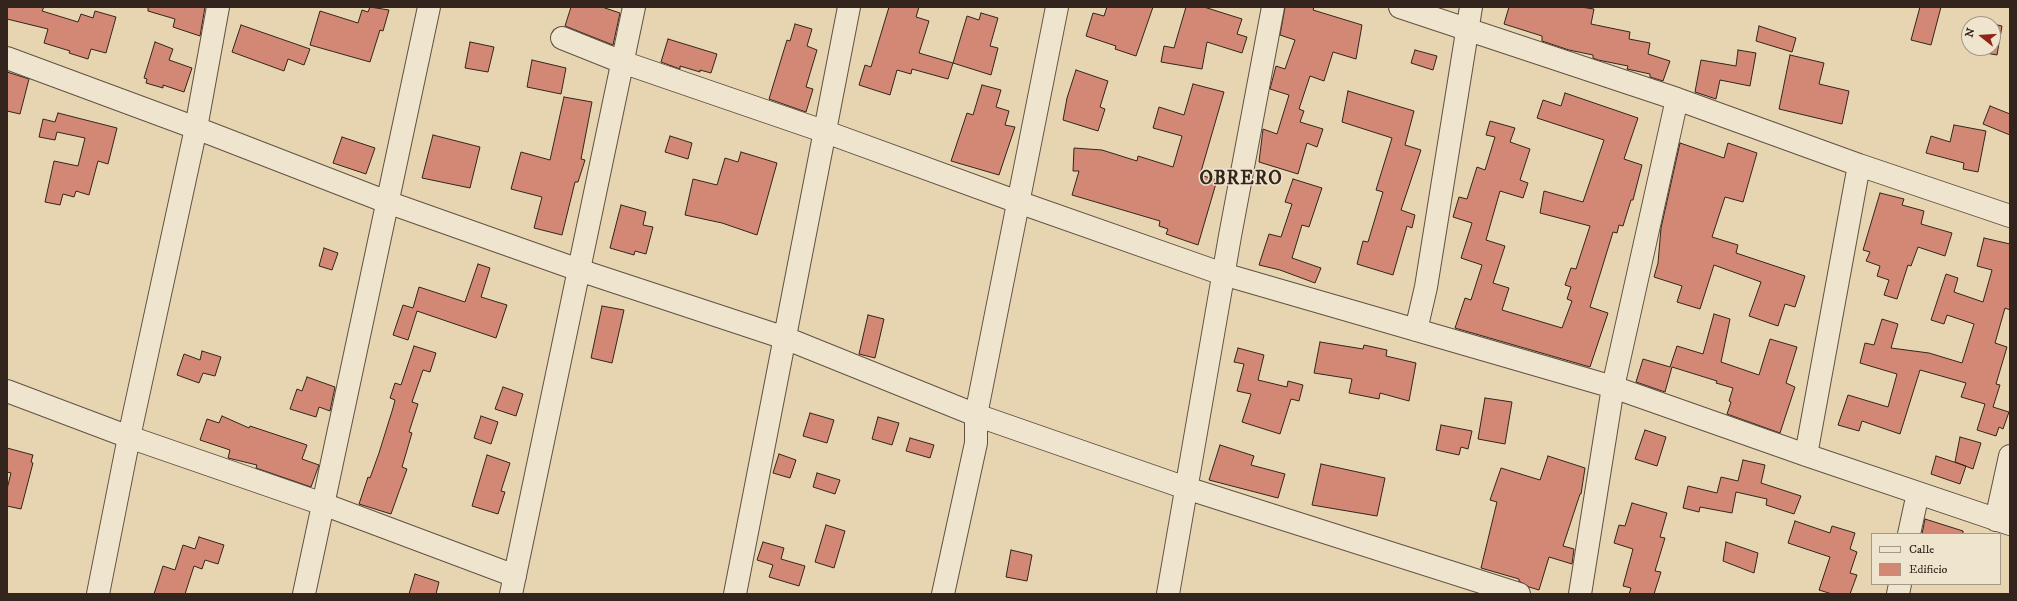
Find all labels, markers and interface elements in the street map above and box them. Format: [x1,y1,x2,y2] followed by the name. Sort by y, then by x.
[1961,16,2001,56] north arrow
[1962,26,1978,39] text: N
[1199,169,1283,191] district label: OBRERO
[1871,533,2001,585] legend
[1909,542,1934,557] text: Calle
[1909,562,1947,577] text: Edificio

